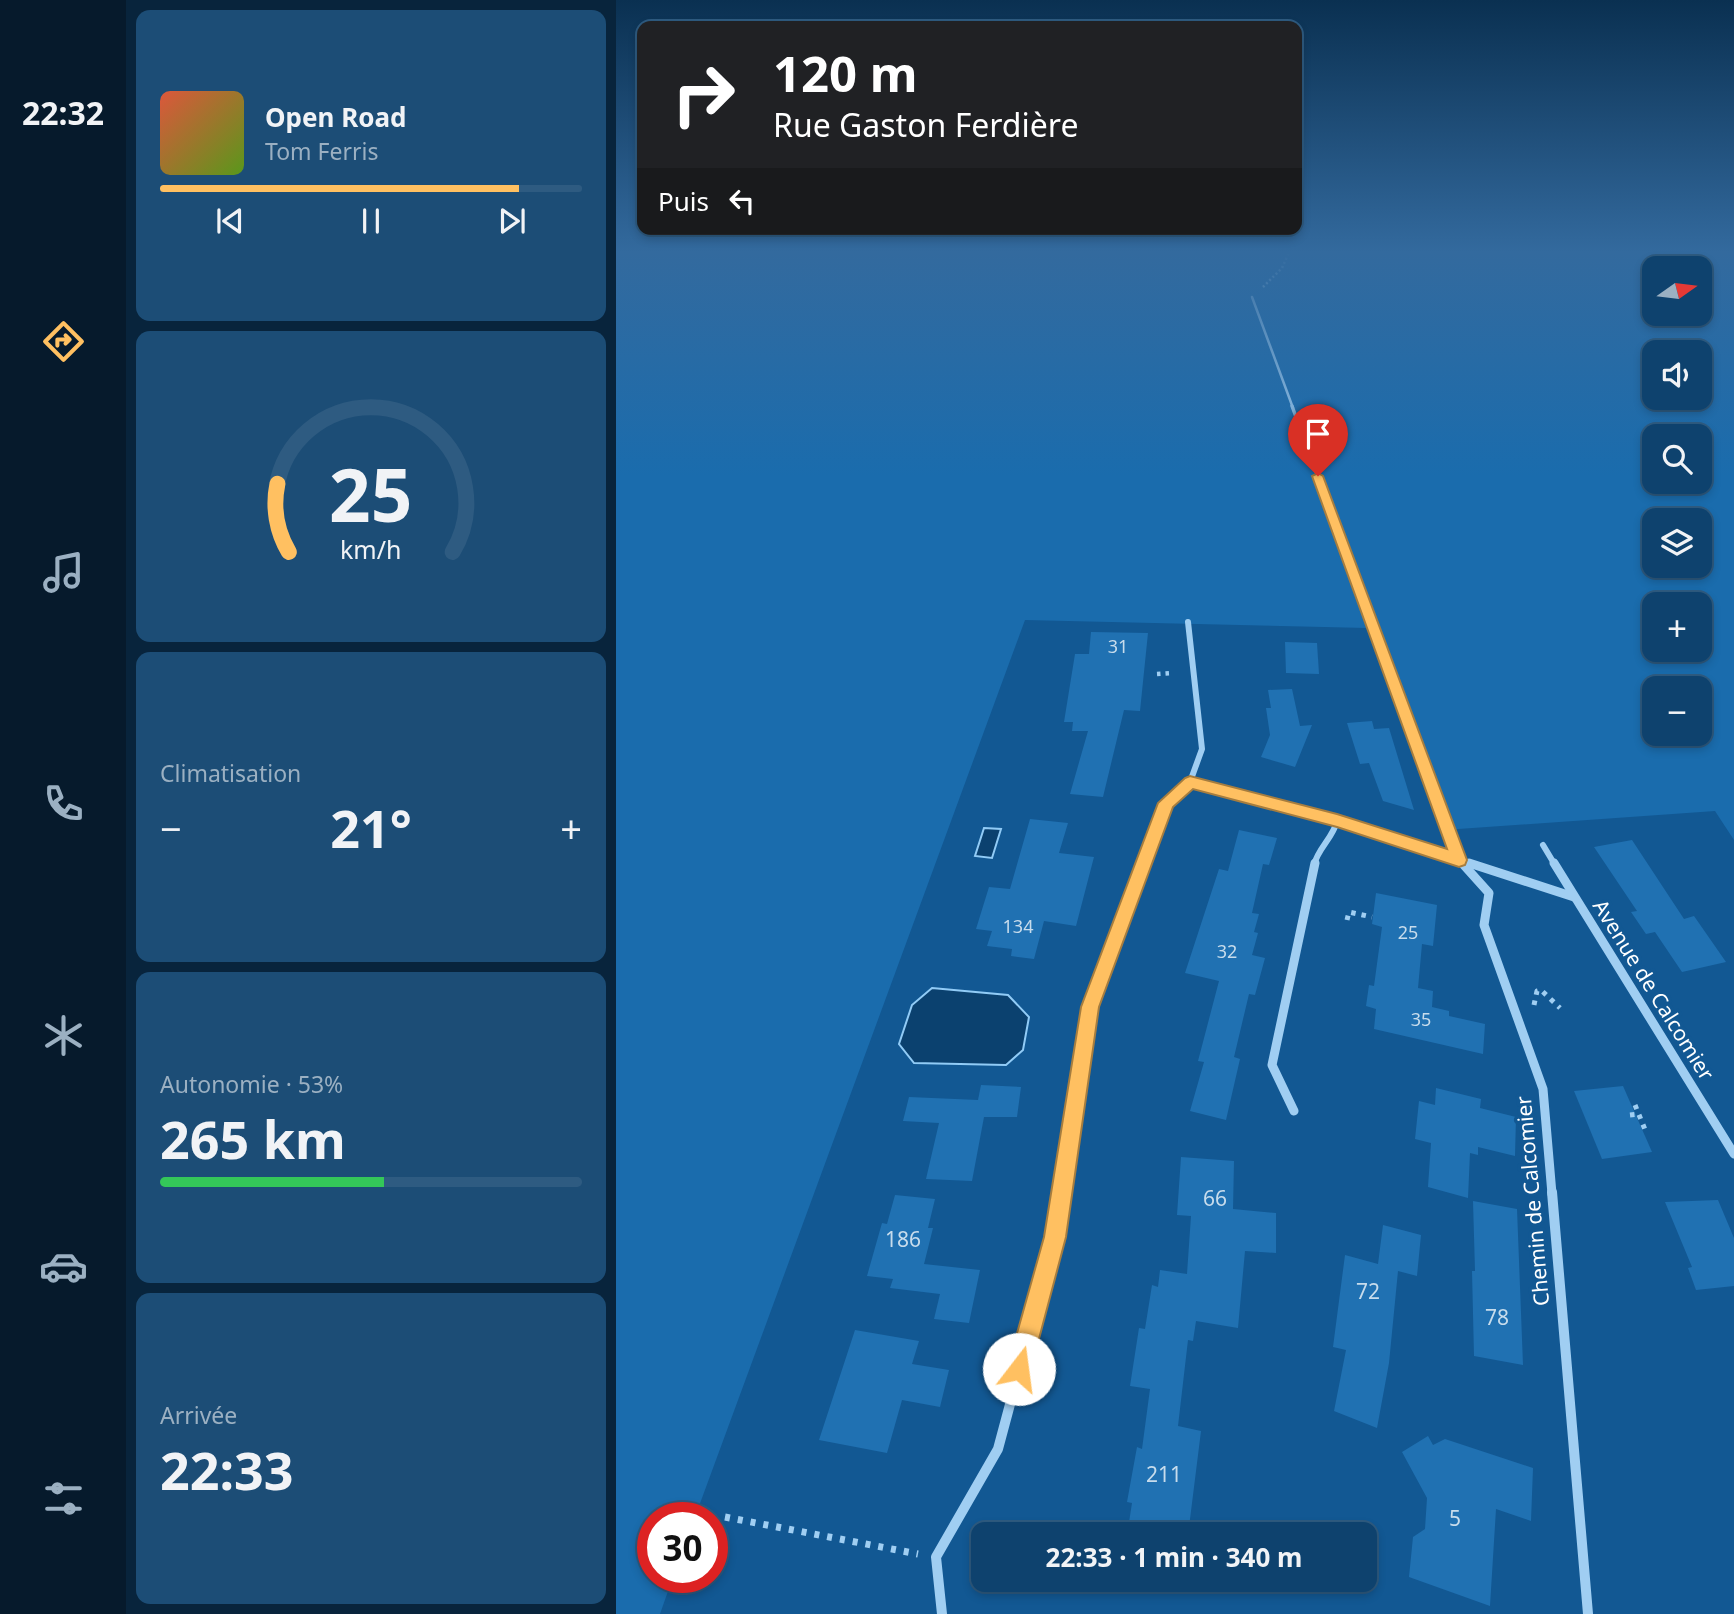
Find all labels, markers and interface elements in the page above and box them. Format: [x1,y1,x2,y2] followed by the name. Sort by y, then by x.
[773,40,918,106] text: 120 m
[658,49,749,140] icon: right
[22,91,104,134] text: 22:32
[265,99,407,135] text: Open Road
[773,103,1078,146] text: Rue Gaston Ferdière
[265,135,378,167] text: Tom Ferris
[723,182,761,220] icon: left
[658,183,709,219] text: Puis
[211,202,249,240] icon: previous
[352,202,390,240] icon: pause
[493,202,531,240] icon: next
[1642,256,1712,326] north arrow
[1642,256,1712,746] map controls
[39,317,88,366] icon: directions
[1642,340,1712,410] button: sound
[1288,404,1348,476] pin
[1299,415,1337,453] icon: arrive
[1642,424,1712,494] button: search
[329,445,413,544] text: 25
[1642,508,1712,578] button: layers
[340,532,402,566] text: km/h
[39,548,88,597] icon: music
[1642,592,1712,662] button: +
[1108,634,1128,658] house number: 31
[1642,676,1712,746] button: −
[160,757,301,789] text: Climatisation
[39,779,88,828] icon: phone
[330,792,412,863] text: 21°
[160,802,182,854] text: −
[560,802,582,854] text: +
[1587,894,1721,1085] street label: Avenue de Calcomier
[1003,914,1033,938] house number: 134
[1398,920,1418,944] house number: 25
[1217,939,1237,963] house number: 32
[1411,1007,1431,1031] house number: 35
[39,1011,88,1060] icon: climate
[160,1068,343,1100] text: Autonomie · 53%
[1509,1095,1555,1307] street label: Chemin de Calcomier
[160,1103,346,1174] text: 265 km
[1203,1184,1227,1212] house number: 66
[885,1225,921,1253] house number: 186
[39,1242,88,1291] icon: car
[1356,1277,1380,1305] house number: 72
[1485,1303,1509,1331] house number: 78
[982,1332,1056,1406] position arrow
[160,1399,237,1431] text: Arrivée
[160,1434,294,1505] text: 22:33
[1146,1460,1182,1488] house number: 211
[39,1474,88,1523] icon: filters
[637,1502,728,1593] speed limit sign: 30
[1449,1504,1461,1532] house number: 5
[1046,1539,1302,1575] text: 22:33 · 1 min · 340 m

